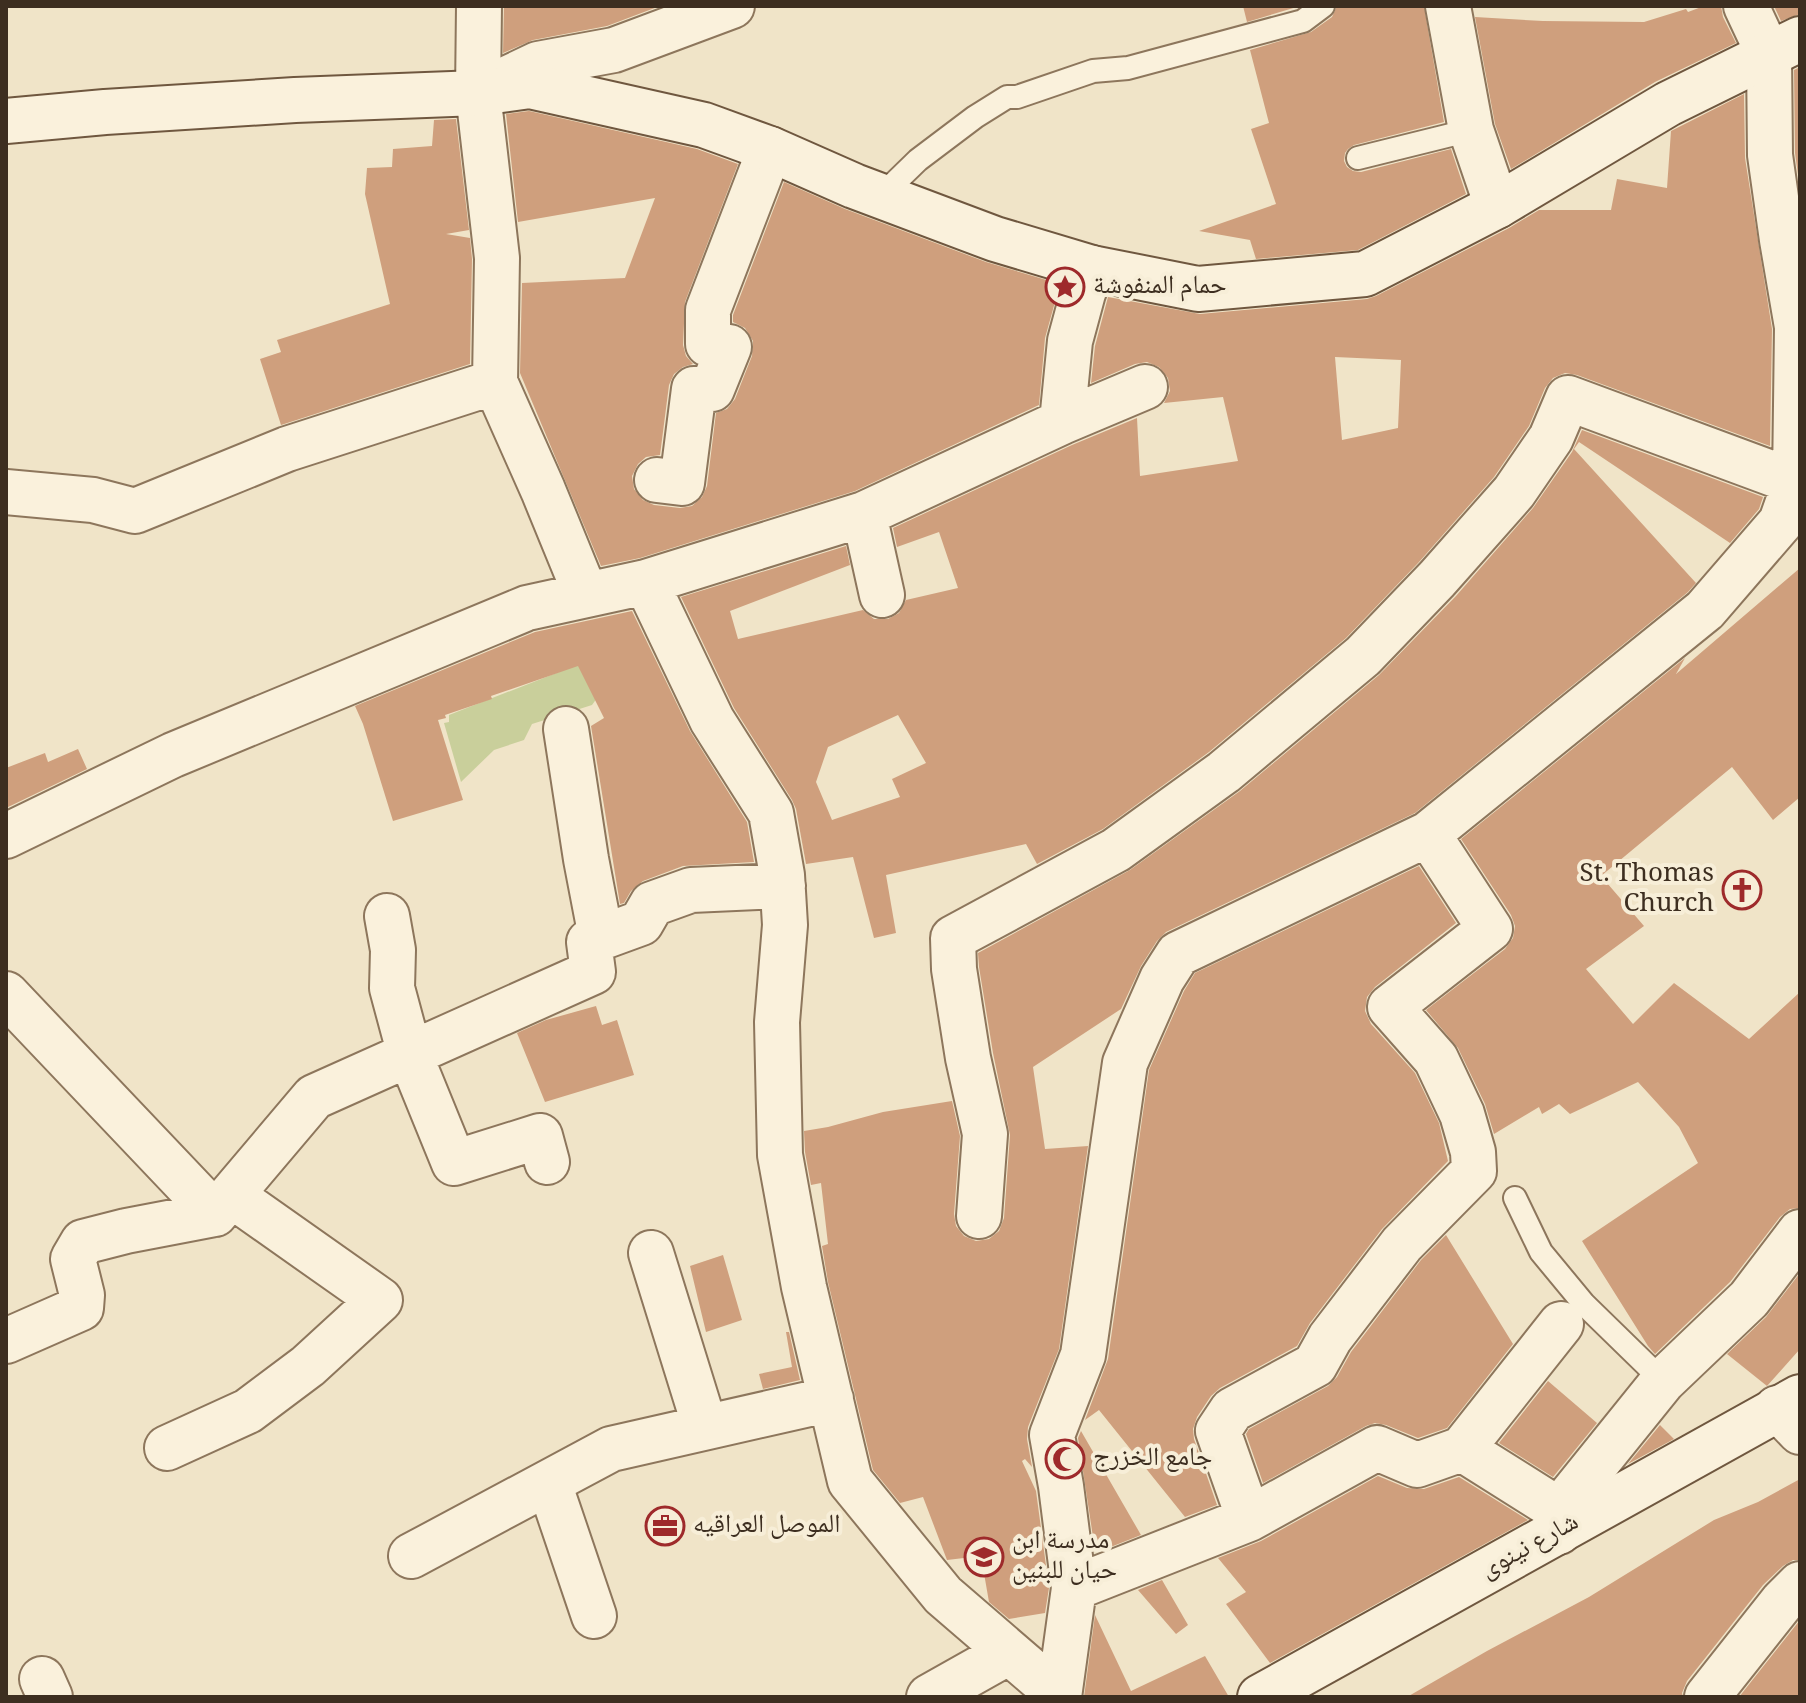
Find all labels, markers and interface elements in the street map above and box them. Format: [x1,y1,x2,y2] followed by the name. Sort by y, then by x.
[1093,265,1226,309] place label: حمام المنفوشة
[1044,266,1086,308] place icon: حمام المنفوشة
[1580,853,1714,927] place label: St. Thomas Church
[1721,869,1763,911] church icon: St. Thomas Church
[1093,1437,1212,1481] place label: جامع الخزرج
[1044,1438,1086,1480] mosque icon: جامع الخزرج
[1472,1502,1588,1592] street label: شارع نينوى
[693,1504,840,1548] place label: الموصل العراقيه
[644,1505,686,1547] office icon: الموصل العراقيه
[1012,1520,1117,1594] place label: مدرسة ابن حيان للبنين
[963,1536,1005,1578] school or university icon: مدرسة ابن حيان للبنين

